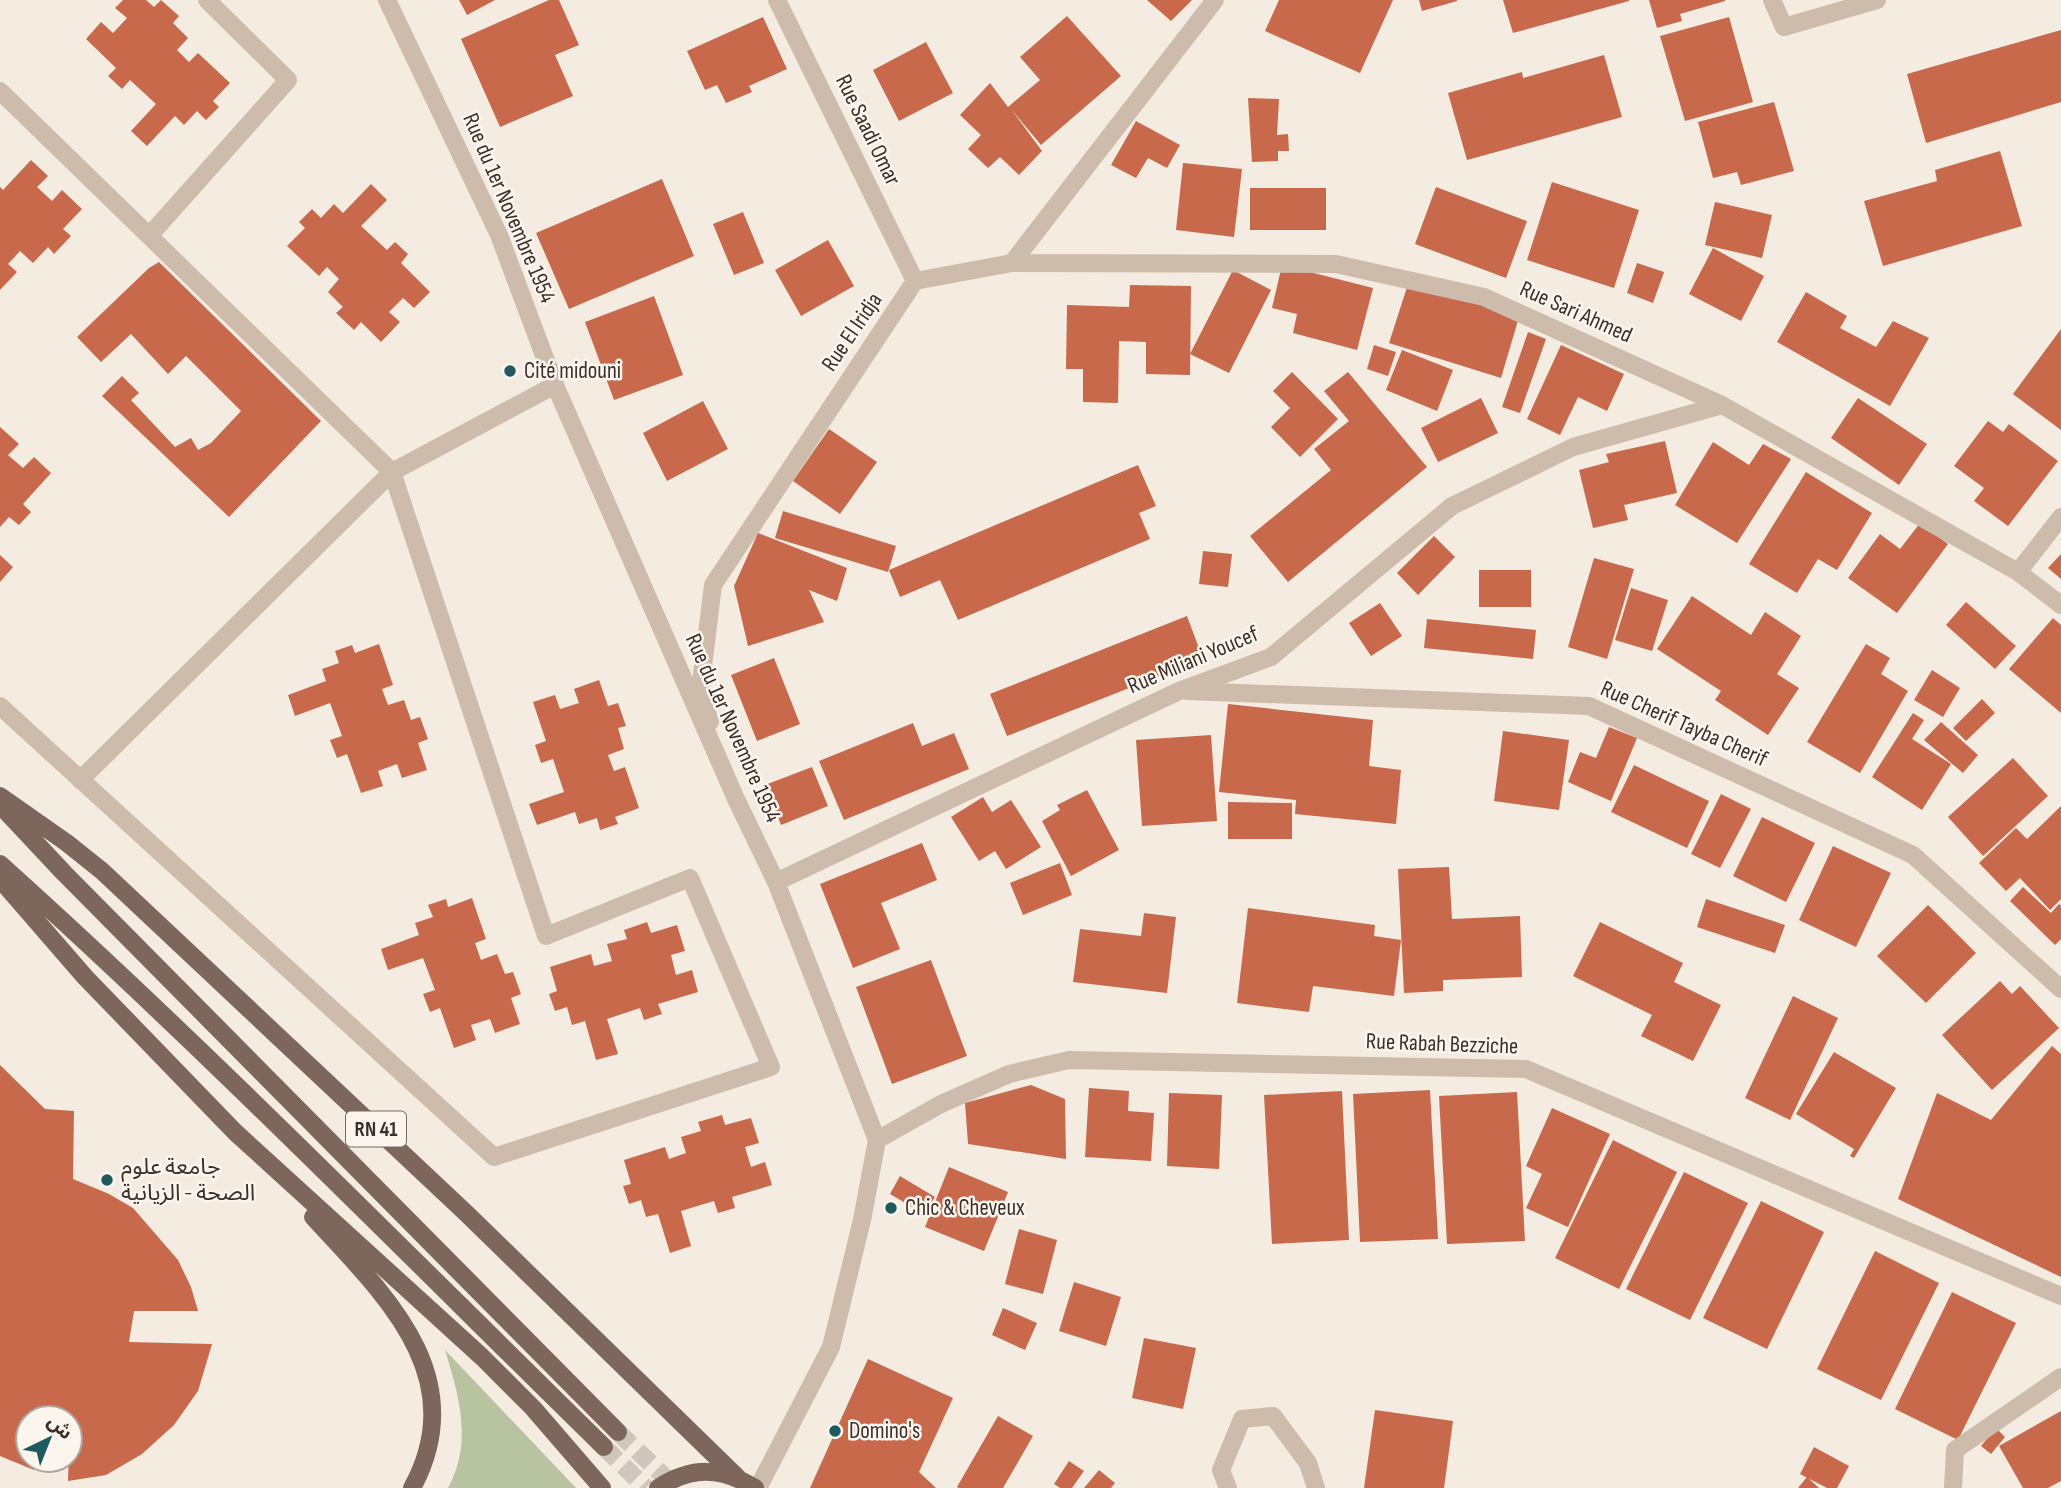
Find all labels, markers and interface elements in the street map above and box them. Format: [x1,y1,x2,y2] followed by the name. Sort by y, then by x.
[829,70,907,190] street label: Rue Saadi Omar
[456,109,562,307] street label: Rue du 1er Novembre 1954
[1516,275,1636,349] street label: Rue Sari Ahmed
[816,287,888,377] street label: Rue El Iridja
[524,357,621,385] place label: Cité midouni
[502,363,518,379] marker: Cité midouni
[1123,620,1263,700] street label: Rue Miliani Youcef
[679,629,787,827] street label: Rue du 1er Novembre 1954
[1596,675,1772,773] street label: Rue Cherif Tayba Cherif
[1365,1027,1519,1061] street label: Rue Rabah Bezziche
[346,1112,406,1146] road number: RN 41
[121,1153,255,1207] place label: جامعة علوم الصحة - الزيانية
[99,1172,115,1188] marker: جامعة علوم الصحة - الزيانية
[905,1194,1025,1222] place label: Chic & Cheveux
[883,1200,899,1216] marker: Chic & Cheveux
[14,1404,84,1474] north arrow
[42,1410,77,1445] text: ش
[849,1417,920,1445] place label: Domino's
[827,1423,843,1439] marker: Domino's

